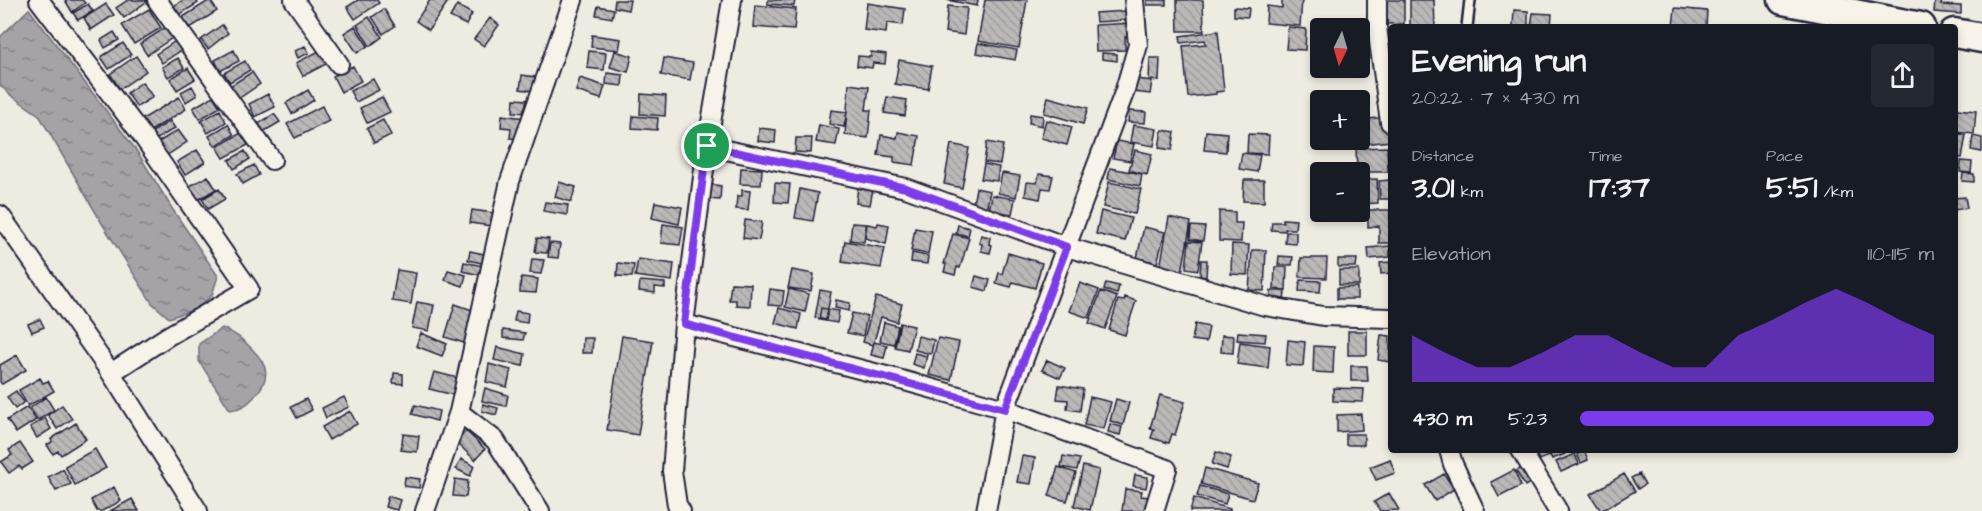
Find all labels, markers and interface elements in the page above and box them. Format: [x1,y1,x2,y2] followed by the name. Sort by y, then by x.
[1310,18,1370,78] north arrow
[1310,18,1370,222] map controls
[1412,38,1586,84] text: Evening run
[1871,44,1934,107] button: share
[1412,84,1579,112] text: 20:22 · 7 × 430 m
[1310,90,1370,150] button: +
[681,120,732,171] pin
[690,129,723,162] icon: arrive
[1412,145,1474,167] text: Distance
[1589,145,1623,167] text: Time
[1766,145,1803,167] text: Pace
[1310,162,1370,222] button: −
[1412,167,1454,209] text: 3.01
[1589,167,1650,209] text: 17:37
[1766,167,1817,209] text: 5:51
[1454,181,1483,203] text: km
[1817,181,1853,203] text: /km
[1412,240,1491,268] text: Elevation
[1867,240,1934,268] text: 110–115 m
[1412,405,1472,433] text: 430 m
[1508,405,1547,433] text: 5:23

